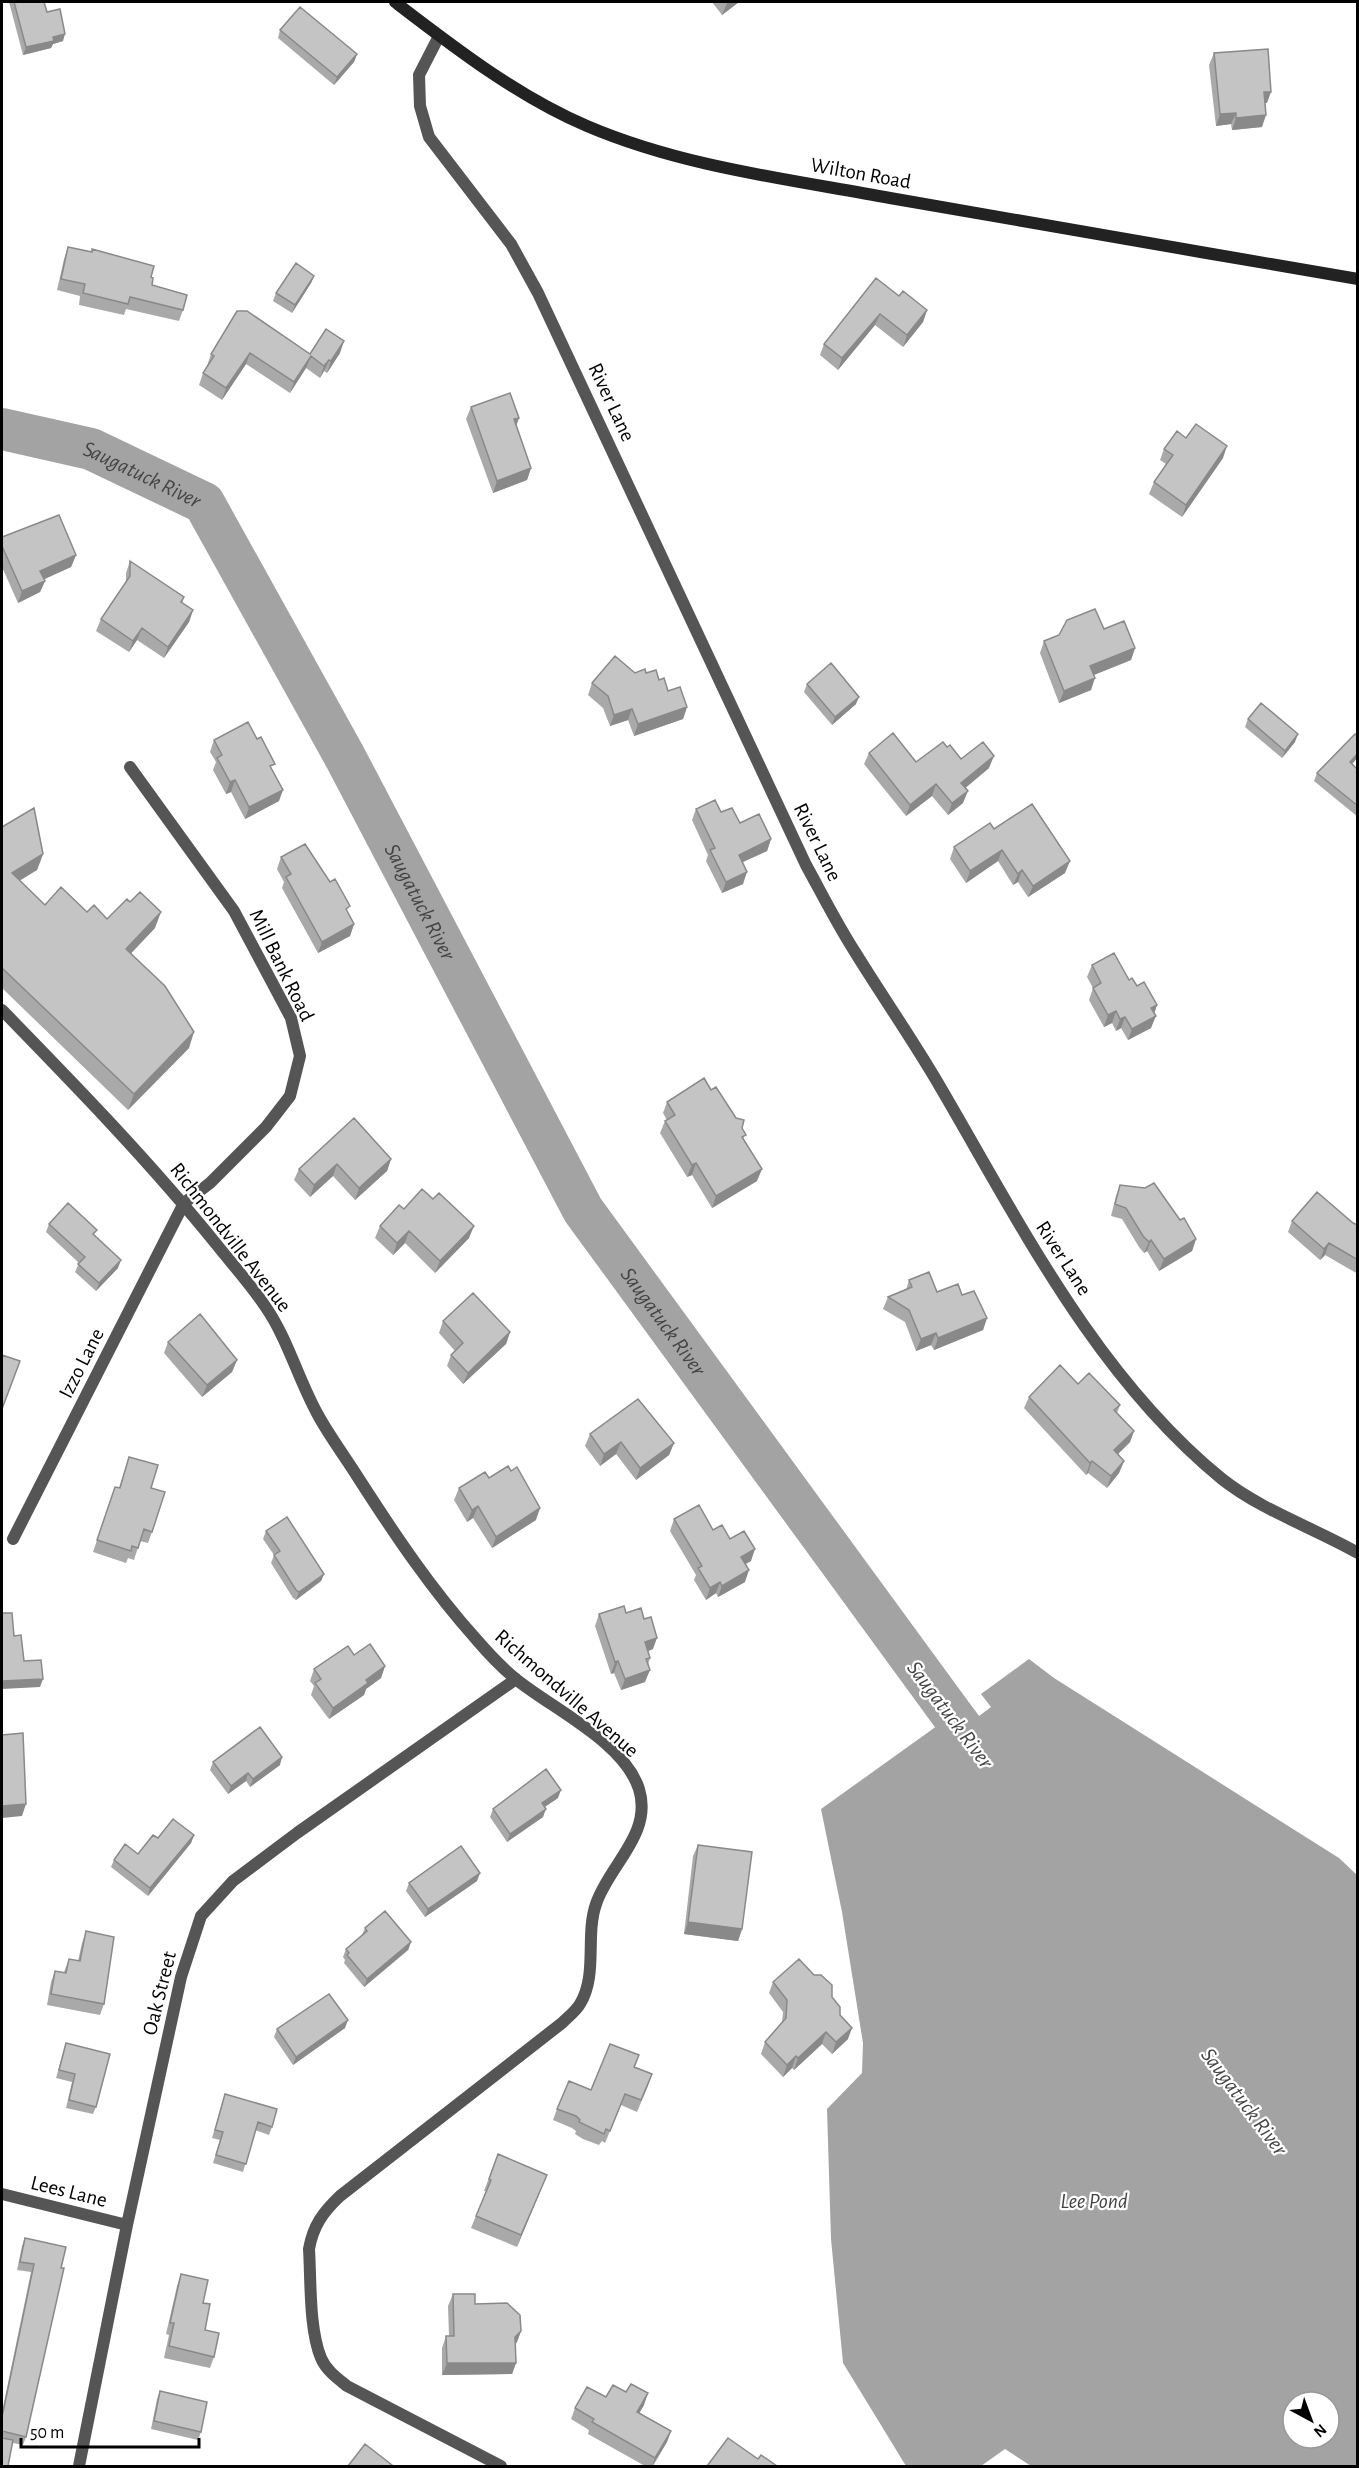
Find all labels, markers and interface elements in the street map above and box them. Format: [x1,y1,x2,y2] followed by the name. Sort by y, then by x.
[809,154,913,193] street label: Wilton Road
[584,360,639,445] street label: River Lane
[81,438,205,512] water label: Saugatuck River
[790,800,845,885] street label: River Lane
[380,840,460,964] water label: Saugatuck River
[245,906,318,1025] street label: Mill Bank Road
[166,1159,295,1316] street label: Richmondville Avenue
[1032,1217,1095,1299] street label: River Lane
[617,1263,710,1380] water label: Saugatuck River
[55,1325,108,1401] street label: Izzo Lane
[491,1625,643,1761] street label: Richmondville Avenue
[903,1657,998,1773] water label: Saugatuck River
[139,1949,180,2037] street label: Oak Street
[1197,2044,1292,2160] water label: Saugatuck River
[29,2172,109,2211] street label: Lees Lane
[1060,2190,1128,2212] water label: Lee Pond
[1281,2390,1341,2450] north arrow
[21,2411,200,2449] scale bar
[1311,2421,1330,2440] text: N
[30,2424,64,2442] text: 50 m

